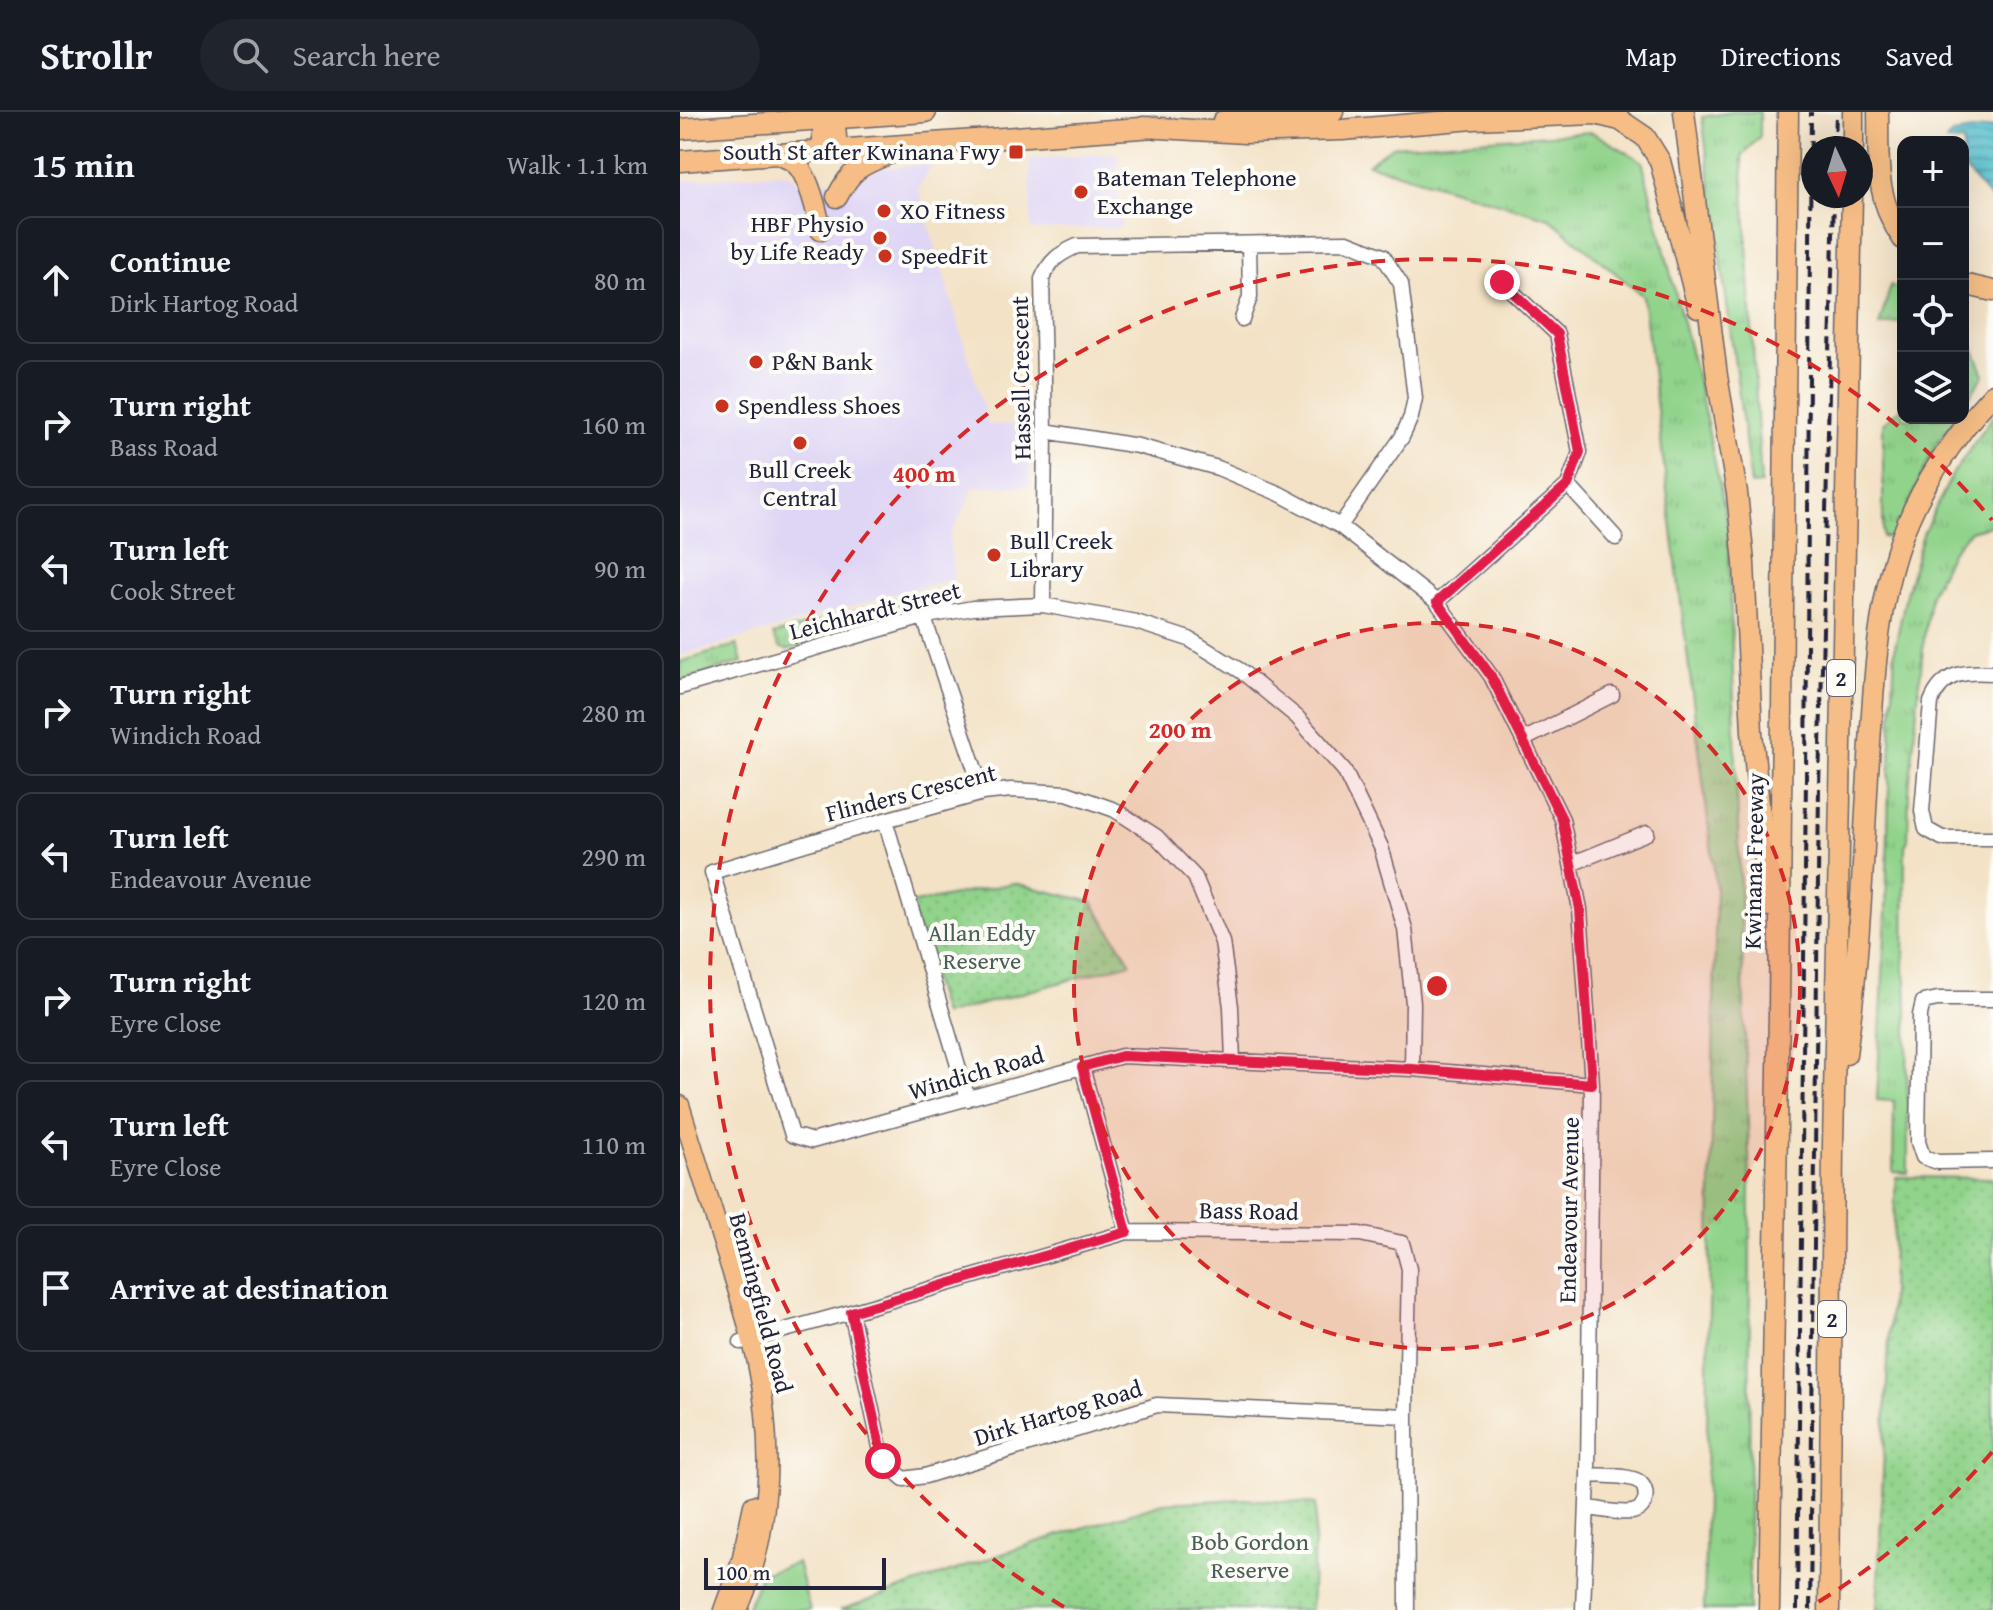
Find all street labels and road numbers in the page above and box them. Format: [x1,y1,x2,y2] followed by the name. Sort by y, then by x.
[1002,295,1039,460] street label: Hassell Crescent
[786,572,965,649] street label: Leichhardt Street
[1827,660,1855,696] road number: 2
[822,754,1000,831] street label: Flinders Crescent
[1734,772,1773,950] street label: Kwinana Freeway
[904,1036,1048,1109] street label: Windich Road
[1549,1117,1588,1303] street label: Endeavour Avenue
[1199,1192,1299,1229] street label: Bass Road
[721,1209,802,1397] street label: Benningfield Road
[1818,1301,1846,1337] road number: 2
[970,1370,1146,1455] street label: Dirk Hartog Road

